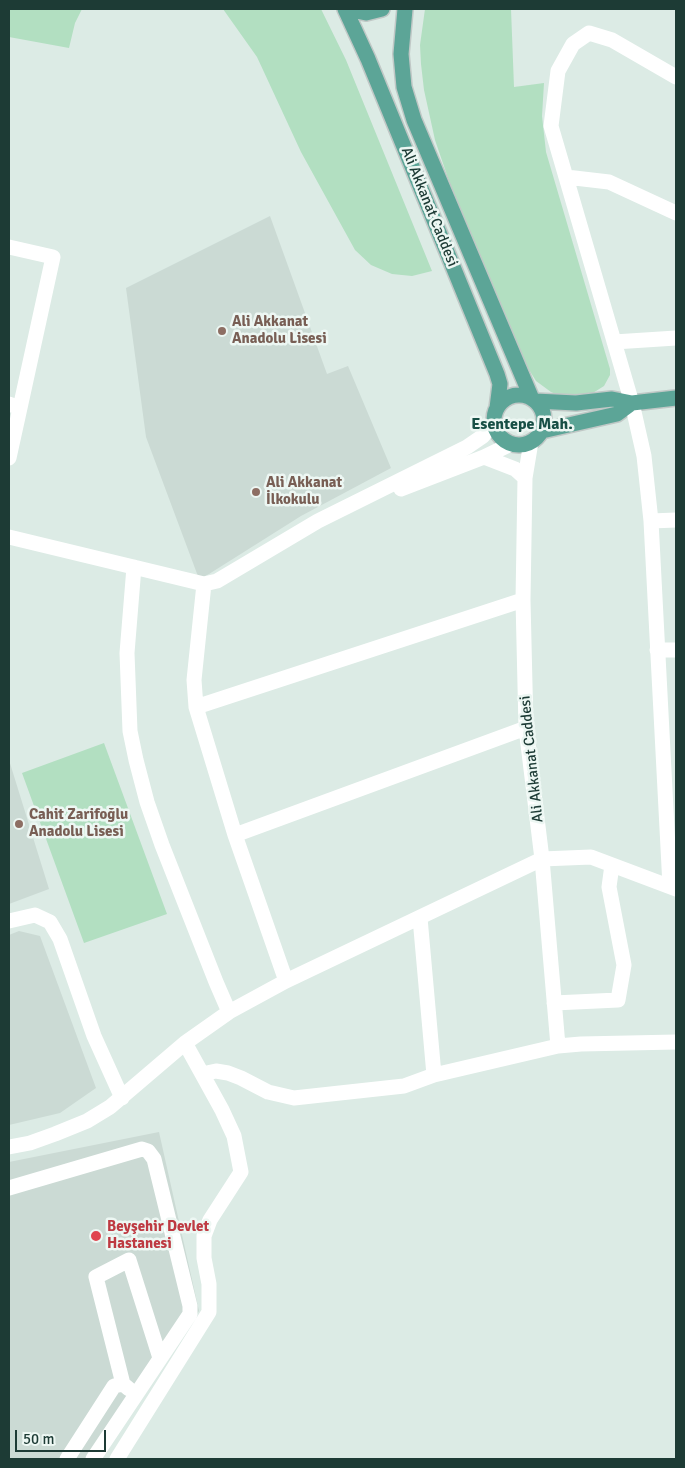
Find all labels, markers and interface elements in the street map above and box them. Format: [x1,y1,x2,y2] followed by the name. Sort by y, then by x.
[397,145,461,269] street label: Ali Akkanat Caddesi
[232,313,327,348] place label: Ali Akkanat Anadolu Lisesi
[216,325,228,337] marker: Ali Akkanat Anadolu Lisesi
[471,415,573,435] district label: Esentepe Mah.
[266,474,342,509] place label: Ali Akkanat İlkokulu
[250,486,262,498] marker: Ali Akkanat İlkokulu
[516,695,548,823] street label: Ali Akkanat Caddesi
[29,806,128,841] place label: Cahit Zarifoğlu Anadolu Lisesi
[13,818,25,830] marker: Cahit Zarifoğlu Anadolu Lisesi
[107,1218,209,1253] place label: Beyşehir Devlet Hastanesi
[89,1229,103,1243] marker: Beyşehir Devlet Hastanesi
[18,1420,109,1452] scale bar
[23,1430,54,1448] text: 50 m

